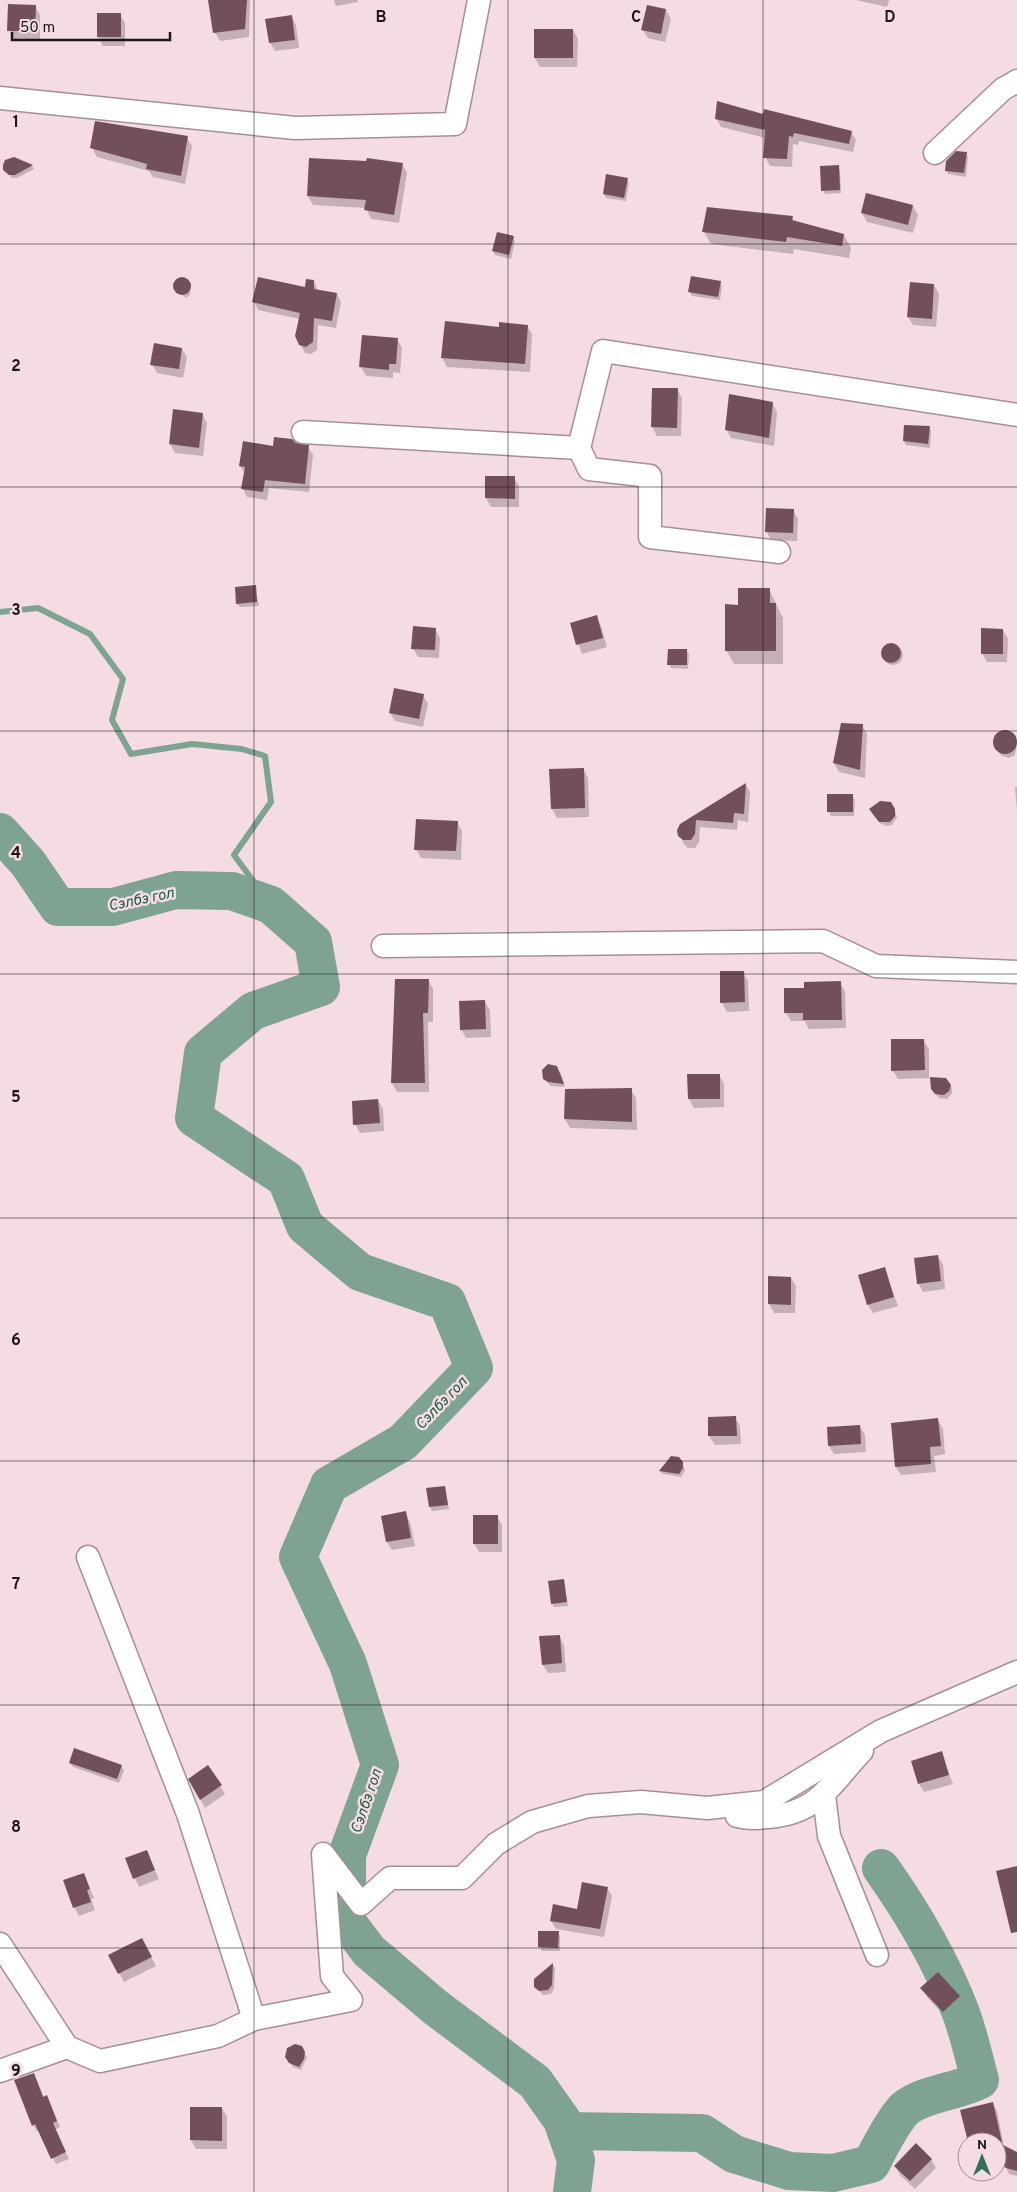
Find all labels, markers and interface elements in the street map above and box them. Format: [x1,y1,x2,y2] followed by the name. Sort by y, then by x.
[375,8,387,28] text: B
[631,8,641,28] text: C
[884,8,896,28] text: D
[12,10,170,42] scale bar
[20,19,55,38] text: 50 m
[13,113,19,133] text: 1
[11,357,21,377] text: 2
[11,601,21,621] text: 3
[11,844,21,864] text: 4
[107,884,176,917] water label: Сэлбэ гол
[11,1088,21,1108] text: 5
[11,1331,21,1351] text: 6
[412,1373,472,1435] water label: Сэлбэ гол
[12,1575,20,1595] text: 7
[348,1767,387,1836] water label: Сэлбэ гол
[11,1818,21,1838] text: 8
[11,2062,21,2082] text: 9
[957,2132,1007,2182] north arrow
[977,2137,987,2154] text: N

